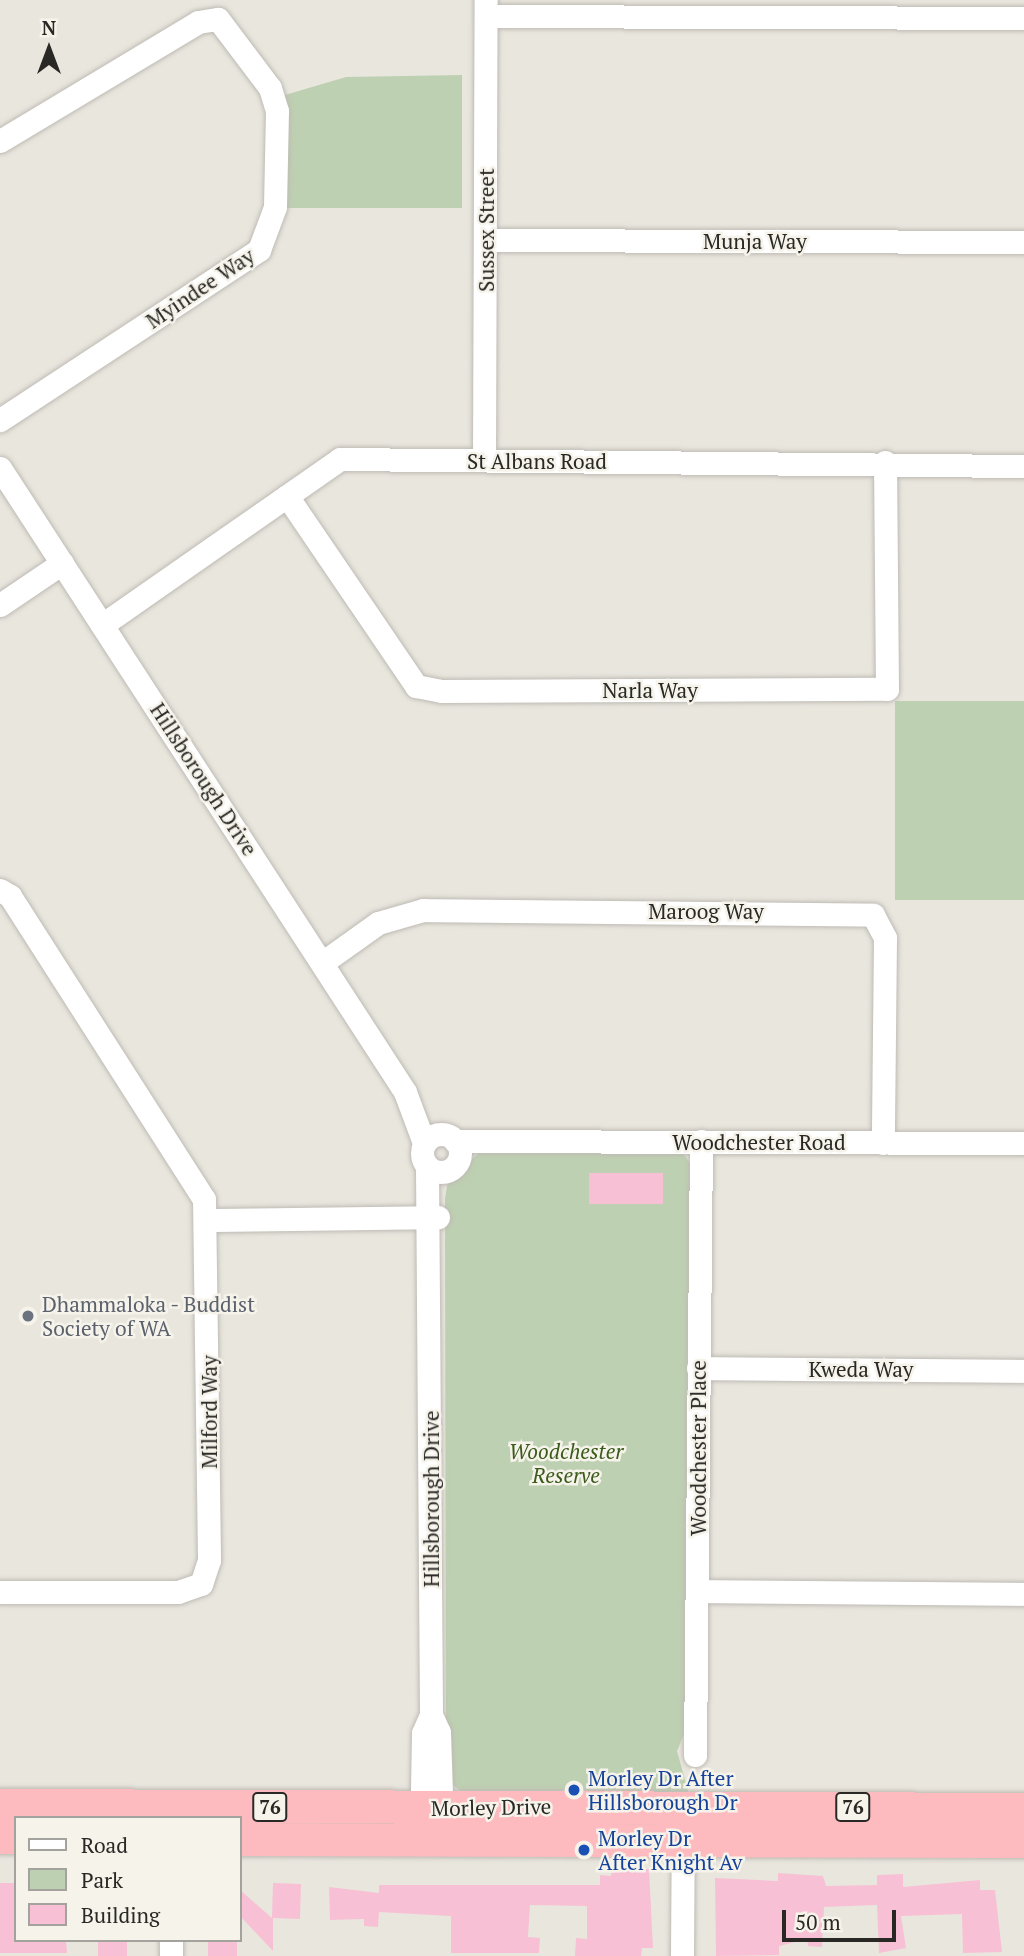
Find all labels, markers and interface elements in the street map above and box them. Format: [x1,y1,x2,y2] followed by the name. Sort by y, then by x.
[14,14,84,84] north arrow
[42,15,56,40] text: N
[473,168,499,292] street label: Sussex Street
[703,228,807,254] street label: Munja Way
[141,243,259,333] street label: Myindee Way
[467,448,607,474] street label: St Albans Road
[602,677,698,703] street label: Narla Way
[145,698,263,860] street label: Hillsborough Drive
[648,898,764,924] street label: Maroog Way
[672,1129,846,1155] street label: Woodchester Road
[42,1291,257,1341] place label: Dhammaloka - Buddist Society of WA
[20,1308,36,1324] marker: Dhammaloka - Buddist Society of WA
[196,1355,222,1469] street label: Milford Way
[809,1356,913,1382] street label: Kweda Way
[685,1360,711,1536] street label: Woodchester Place
[418,1411,444,1587] street label: Hillsborough Drive
[509,1438,623,1488] park label: Woodchester Reserve
[588,1765,738,1815] place label: Morley Dr After Hillsborough Dr
[566,1782,582,1798] marker: Morley Dr After Hillsborough Dr
[251,1792,289,1823] road number: 76
[834,1792,872,1823] road number: 76
[431,1793,551,1821] street label: Morley Drive
[14,1816,242,1942] legend
[598,1825,743,1875] place label: Morley Dr After Knight Av
[81,1831,128,1859] text: Road
[576,1842,592,1858] marker: Morley Dr After Knight Av
[81,1866,123,1894] text: Park
[786,1896,900,1940] scale bar
[81,1901,160,1929] text: Building
[795,1908,841,1936] text: 50 m

